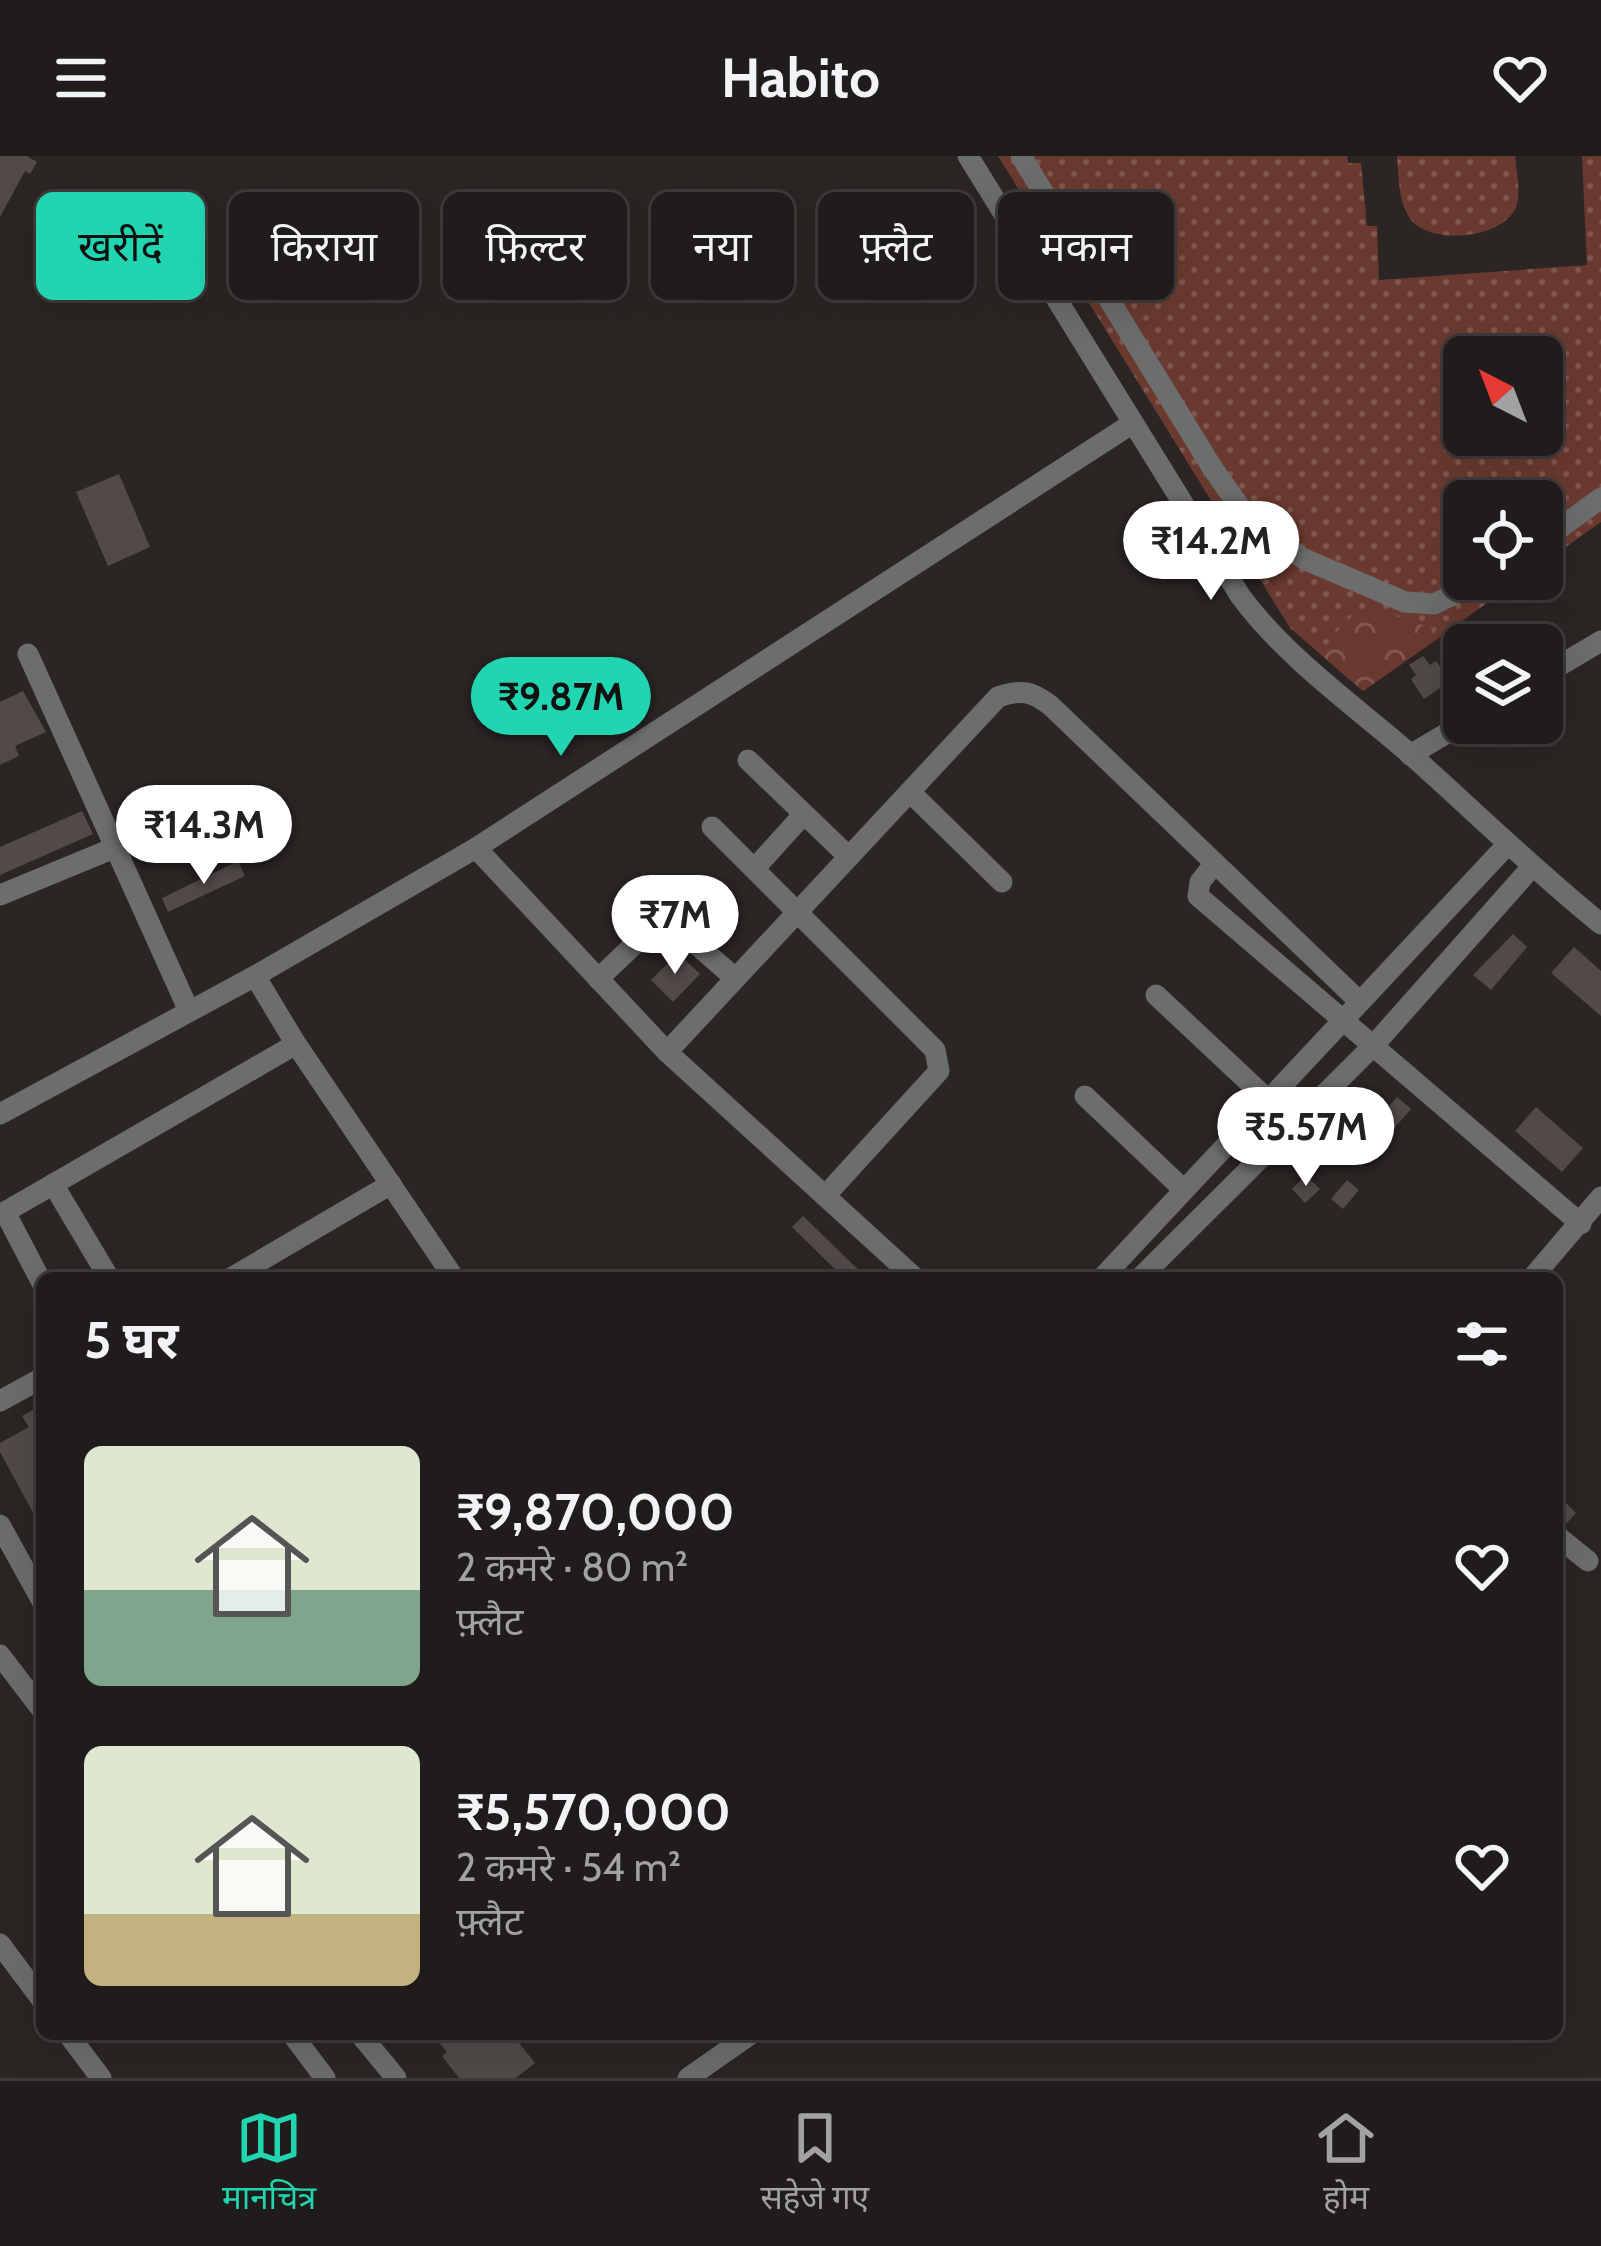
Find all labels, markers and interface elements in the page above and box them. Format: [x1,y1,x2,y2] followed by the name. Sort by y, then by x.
[48,45,114,111] icon: menu
[721,45,880,111] text: Habito
[1487,45,1553,111] icon: heart
[36,192,205,300] chip: खरीदें
[229,192,419,300] chip: किराया
[443,192,627,300] chip: फ़िल्टर
[651,192,794,300] chip: नया
[818,192,974,300] chip: फ़्लैट
[998,192,1174,300] chip: मकान
[1443,336,1563,456] north arrow
[1443,336,1563,744] map controls
[1443,480,1563,600] button: locate
[1113,501,1309,603] pin: ₹14.2M
[1150,516,1272,564] text: ₹14.2M
[1443,624,1563,744] button: layers
[463,657,659,759] pin: ₹9.87M
[498,672,624,720] text: ₹9.87M
[106,785,302,887] pin: ₹14.3M
[143,800,265,848] text: ₹14.3M
[617,875,733,977] pin: ₹7M
[639,890,711,938] text: ₹7M
[1208,1087,1404,1189] pin: ₹5.57M
[1244,1102,1368,1150] text: ₹5.57M
[84,1309,178,1371] text: 5 घर
[1449,1311,1515,1377] icon: filters
[456,1481,735,1543] text: ₹9,870,000
[180,1494,324,1638] icon: home
[1449,1533,1515,1599] icon: heart
[456,1543,688,1591] text: 2 कमरे · 80 m²
[456,1597,523,1645] text: फ़्लैट
[456,1781,731,1843] text: ₹5,570,000
[180,1794,324,1938] icon: home
[1449,1833,1515,1899] icon: heart
[456,1843,681,1891] text: 2 कमरे · 54 m²
[456,1897,523,1945] text: फ़्लैट
[222,2105,316,2222] tab: मानचित्र
[760,2105,869,2222] tab: सहेजे गए
[1313,2105,1379,2222] tab: होम

